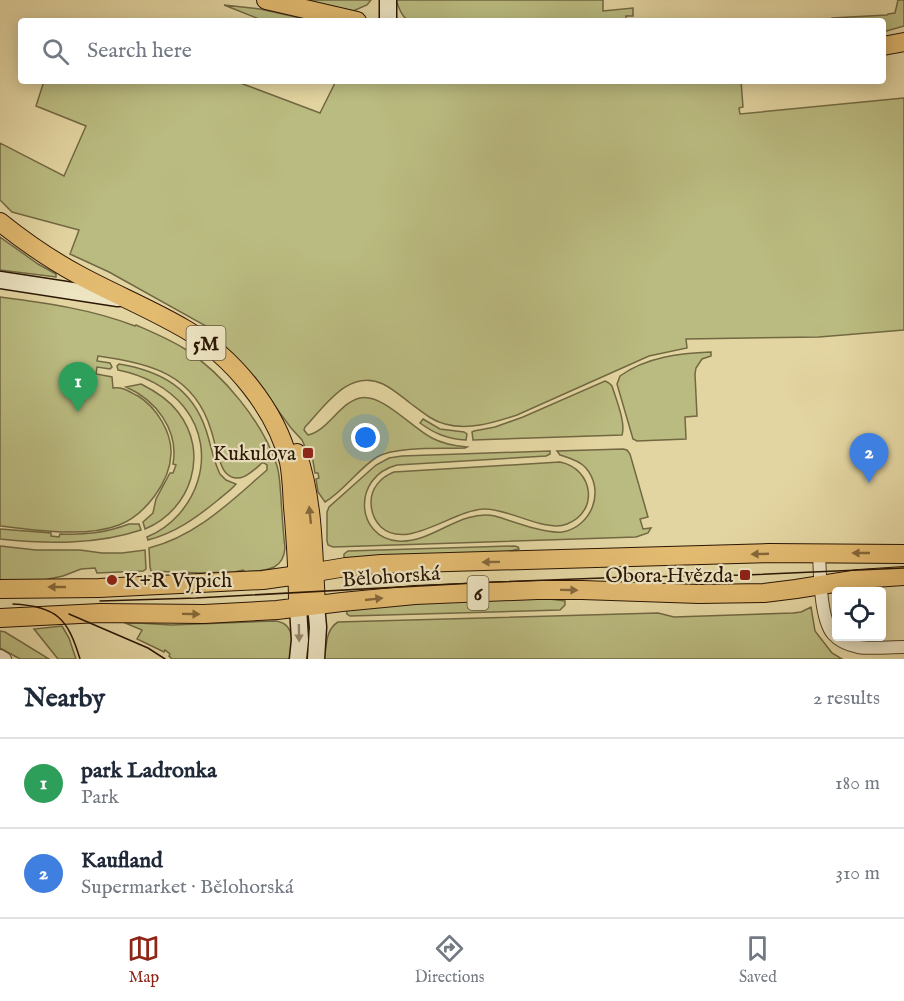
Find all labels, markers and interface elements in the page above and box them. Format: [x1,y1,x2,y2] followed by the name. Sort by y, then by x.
[18,18,886,84] search box
[39,35,72,68] icon: search
[87,37,192,65] text: Search here
[186,326,226,360] road number: 5M
[58,362,98,412] pin: 1
[351,423,380,452] your location
[850,434,888,483] pin: 2
[213,441,297,468] place label: Kukulova
[301,446,315,460] marker: Kukulova
[305,506,315,525] one-way arrow
[852,548,871,558] one-way arrow
[751,549,770,558] one-way arrow
[482,557,501,567] one-way arrow
[341,561,442,594] street label: Bělohorská
[605,563,734,590] place label: Obora Hvězda
[124,568,232,595] place label: K+R Vypich
[738,568,752,582] marker: Obora Hvězda
[105,573,119,587] marker: K+R Vypich
[468,576,488,610] road number: 6
[48,582,67,592] one-way arrow
[559,585,578,595] one-way arrow
[832,587,886,641] map controls
[832,587,886,641] button: locate
[365,594,384,604] one-way arrow
[181,609,200,619] one-way arrow
[294,624,304,643] one-way arrow
[24,682,105,715] text: Nearby
[813,686,880,711] text: 2 results
[81,757,217,785] text: park Ladronka
[40,771,47,796] text: 1
[835,771,880,796] text: 180 m
[81,785,119,810] text: Park
[81,847,163,875] text: Kaufland
[39,861,48,886] text: 2
[836,861,880,886] text: 310 m
[81,875,294,900] text: Supermarket · Bělohorská
[127,932,160,988] tab: Map
[415,932,484,988] tab: Directions
[739,932,777,988] tab: Saved

